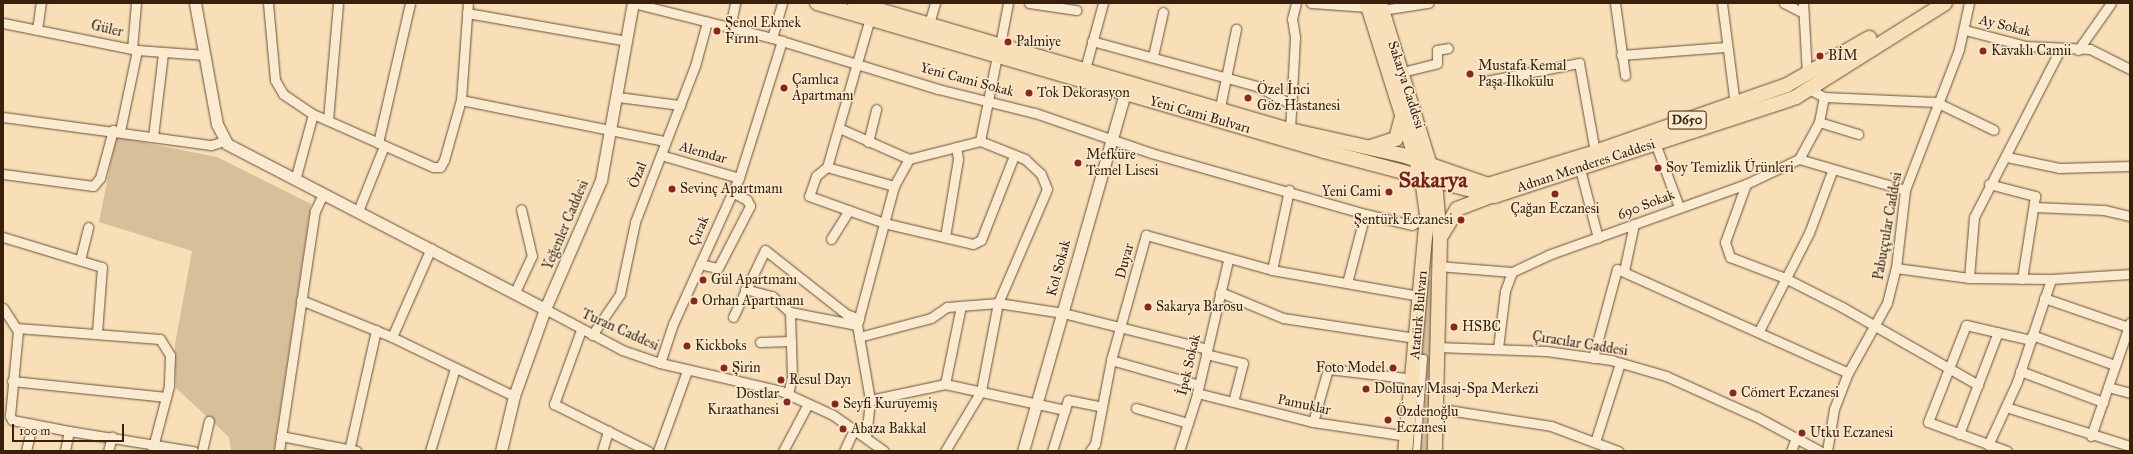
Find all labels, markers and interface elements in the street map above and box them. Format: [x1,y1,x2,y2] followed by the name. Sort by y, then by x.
[1977,11,2033,41] street label: Ay Sokak
[725,15,801,48] place label: Şenol Ekmek Fırını
[89,17,125,41] street label: Güler
[712,26,722,36] marker: Şenol Ekmek Fırını
[1016,34,1061,50] place label: Palmiye
[1003,37,1013,47] marker: Palmiye
[1384,39,1428,131] street label: Sakarya Caddesi
[1991,43,2071,59] place label: Kavaklı Camii
[1978,46,1988,56] marker: Kavaklı Camii
[1828,48,1858,64] place label: BİM
[1815,51,1825,61] marker: BİM
[1478,58,1566,90] place label: Mustafa Kemal Paşa İlkokulu
[918,59,1016,101] street label: Yeni Cami Sokak
[1465,69,1475,79] marker: Mustafa Kemal Paşa İlkokulu
[792,72,854,104] place label: Çamlıca Apartmanı
[1257,82,1340,114] place label: Özel İnci Göz Hastanesi
[779,83,789,93] marker: Çamlıca Apartmanı
[1037,85,1130,101] place label: Tok Dekorasyon
[1024,88,1034,98] marker: Tok Dekorasyon
[1242,92,1254,104] marker: Özel İnci Göz Hastanesi
[1148,93,1252,137] street label: Yeni Cami Bulvarı
[1667,109,1707,131] road number: D650
[1515,136,1657,196] street label: Adnan Menderes Caddesi
[677,138,729,168] street label: Alemdar
[1086,147,1159,180] place label: Mefküre Temel Lisesi
[1073,158,1083,168] marker: Mefküre Temel Lisesi
[625,159,651,191] street label: Özal
[1666,160,1794,176] place label: Soy Temizlik Ürünleri
[1653,163,1663,173] marker: Soy Temizlik Ürünleri
[1398,167,1468,193] district label: Sakarya
[1870,171,1906,281] street label: Pabuççular Caddesi
[540,178,592,272] street label: Yeğenler Caddesi
[680,181,783,197] place label: Sevinç Apartmanı
[667,184,677,194] marker: Sevinç Apartmanı
[1322,184,1381,200] place label: Yeni Cami
[1615,186,1677,224] street label: 690 Sokak
[1384,187,1394,197] marker: Yeni Cami
[1550,189,1560,199] marker: Çağan Eczanesi
[1510,201,1600,217] place label: Çağan Eczanesi
[1354,212,1453,228] place label: Şentürk Eczanesi
[685,213,713,249] street label: Çırak
[1456,215,1466,225] marker: Şentürk Eczanesi
[1043,238,1075,298] street label: Kol Sokak
[1112,241,1138,281] street label: Duyar
[1407,270,1431,360] street label: Atatürk Bulvarı
[711,272,797,288] place label: Gül Apartmanı
[698,275,708,285] marker: Gül Apartmanı
[702,293,804,309] place label: Orhan Apartmanı
[689,296,699,306] marker: Orhan Apartmanı
[1156,299,1243,315] place label: Sakarya Barosu
[1143,302,1153,312] marker: Sakarya Barosu
[579,305,661,355] street label: Turan Caddesi
[1462,319,1501,335] place label: HSBC
[1449,322,1459,332] marker: HSBC
[1531,328,1629,360] street label: Çıracılar Caddesi
[1174,333,1204,397] street label: İpek Sokak
[695,338,747,354] place label: Kickboks
[682,341,692,351] marker: Kickboks
[732,360,761,376] place label: Şirin
[1316,360,1385,376] place label: Foto Model
[719,363,729,373] marker: Şirin
[1388,363,1398,373] marker: Foto Model
[789,372,851,388] place label: Resul Dayı
[776,375,786,385] marker: Resul Dayı
[1374,381,1539,397] place label: Dolunay Masaj-Spa Merkezi
[1361,384,1371,394] marker: Dolunay Masaj-Spa Merkezi
[1741,385,1839,401] place label: Cömert Eczanesi
[707,386,779,418] place label: Dostlar Kıraathanesi
[1728,388,1738,398] marker: Cömert Eczanesi
[1276,391,1332,419] street label: Pamuklar
[843,396,937,412] place label: Seyfi Kuruyemiş
[782,397,792,407] marker: Dostlar Kıraathanesi
[830,399,840,409] marker: Seyfi Kuruyemiş
[1396,404,1458,436] place label: Özdenoğlu Eczanesi
[1383,415,1393,425] marker: Özdenoğlu Eczanesi
[14,416,126,442] scale bar
[851,421,926,437] place label: Abaza Bakkal
[19,424,50,438] text: 100 m
[838,424,848,434] marker: Abaza Bakkal
[1810,425,1893,441] place label: Utku Eczanesi
[1797,428,1807,438] marker: Utku Eczanesi

